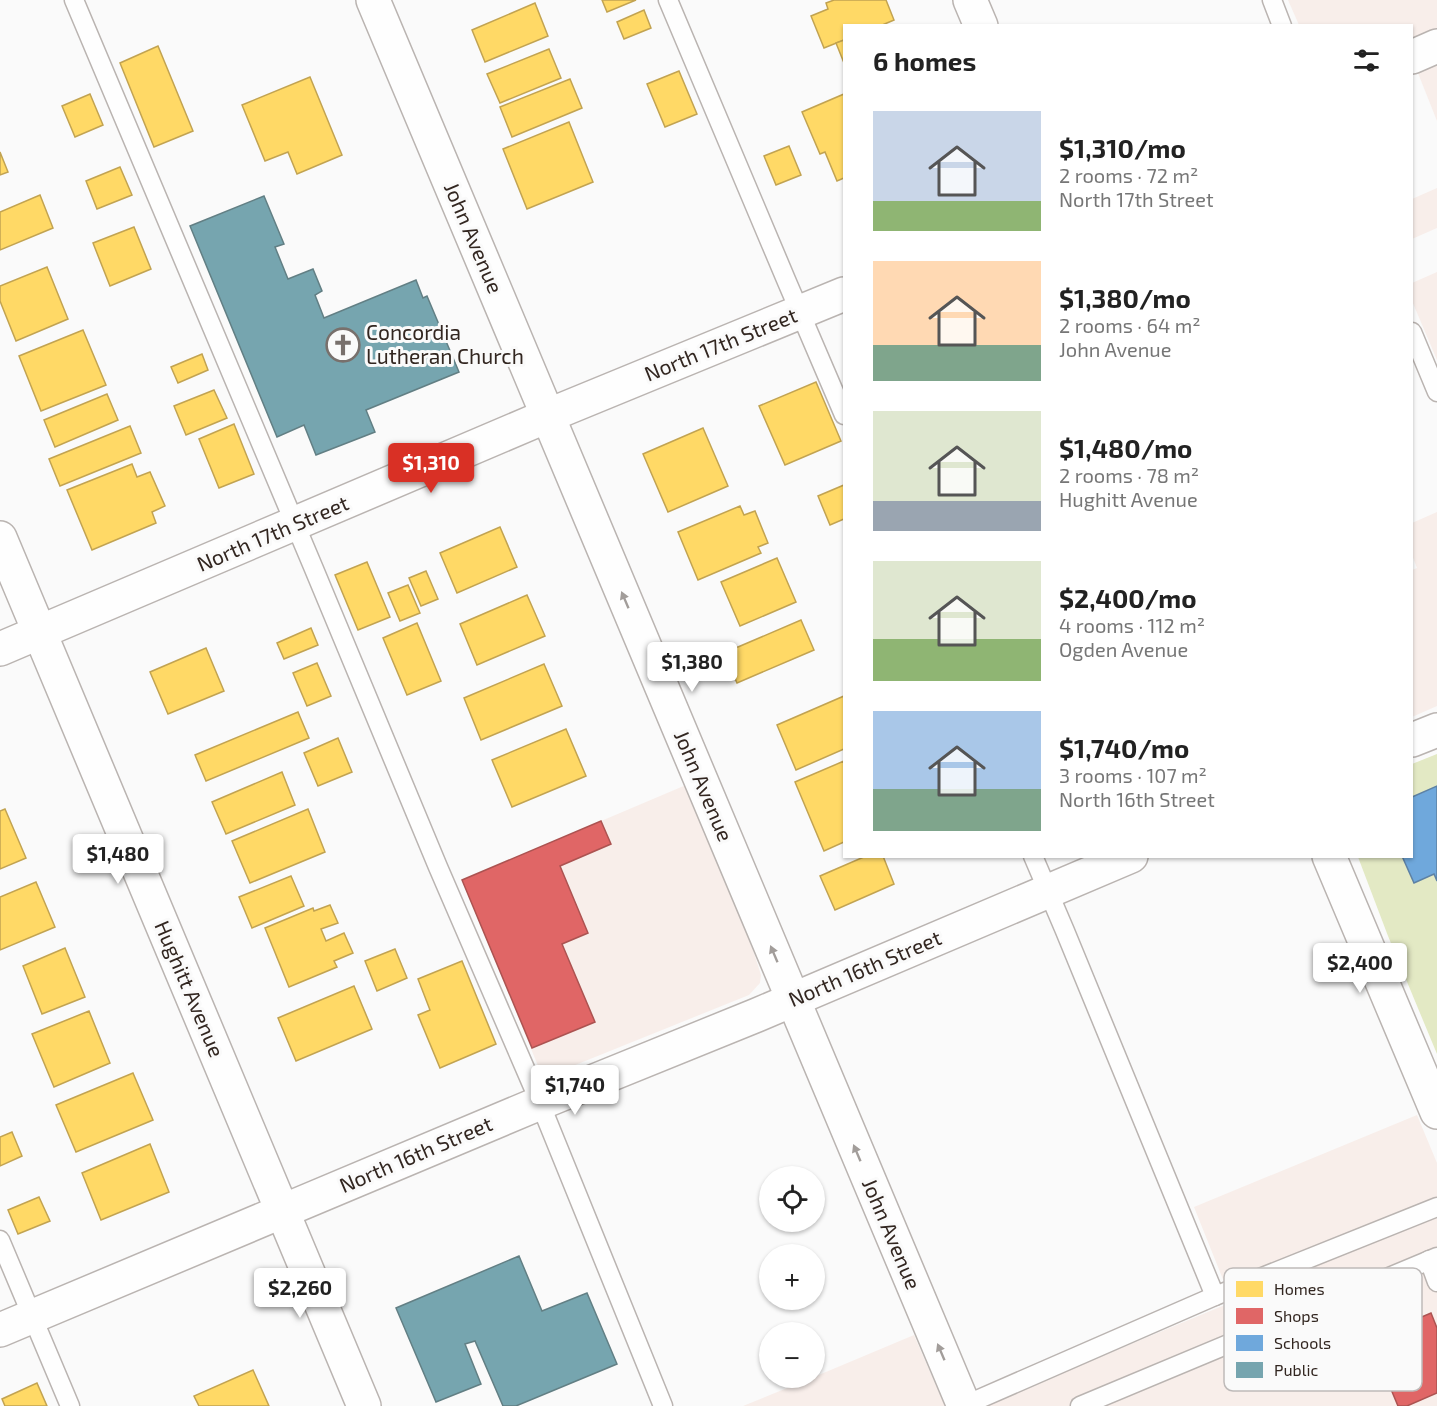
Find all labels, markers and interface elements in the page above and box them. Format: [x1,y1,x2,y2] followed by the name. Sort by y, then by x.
[1350,44,1383,77] icon: filters
[873,45,976,76] text: 6 homes
[1059,132,1186,163] text: $1,310/mo
[921,135,993,207] icon: home
[1059,163,1198,187] text: 2 rooms · 72 m²
[440,178,509,297] street label: John Avenue
[1059,187,1214,211] text: North 17th Street
[1059,282,1191,313] text: $1,380/mo
[921,285,993,357] icon: home
[640,302,800,386] street label: North 17th Street
[1059,313,1201,337] text: 2 rooms · 64 m²
[366,319,524,368] place label: Concordia Lutheran Church
[325,327,361,363] church icon: Concordia Lutheran Church
[1059,337,1171,361] text: John Avenue
[1059,432,1192,463] text: $1,480/mo
[921,435,993,507] icon: home
[382,443,480,494] pin: $1,310
[402,450,460,474] text: $1,310
[1059,463,1199,487] text: 2 rooms · 78 m²
[1059,487,1198,511] text: Hughitt Avenue
[193,489,352,576] street label: North 17th Street
[1059,582,1197,613] text: $2,400/mo
[921,585,993,657] icon: home
[620,591,629,609] one-way arrow
[1059,613,1205,637] text: 4 rooms · 112 m²
[1059,637,1188,661] text: Ogden Avenue
[643,642,741,693] pin: $1,380
[661,649,723,673] text: $1,380
[670,726,739,845] street label: John Avenue
[1059,732,1189,763] text: $1,740/mo
[921,735,993,807] icon: home
[1059,763,1207,787] text: 3 rooms · 107 m²
[1059,787,1215,811] text: North 16th Street
[69,834,167,885] pin: $1,480
[87,841,149,865] text: $1,480
[150,916,230,1060] street label: Hughitt Avenue
[784,924,945,1011] street label: North 16th Street
[1311,943,1409,994] pin: $2,400
[769,944,779,962] one-way arrow
[1327,950,1393,974] text: $2,400
[526,1065,624,1116] pin: $1,740
[545,1072,605,1096] text: $1,740
[335,1110,496,1197] street label: North 16th Street
[852,1144,861,1162] one-way arrow
[759,1166,825,1388] map controls
[759,1166,825,1232] button: locate
[858,1174,927,1293] street label: John Avenue
[759,1244,825,1310] button: +
[251,1268,349,1319] pin: $2,260
[1224,1268,1422,1391] legend
[268,1275,332,1299] text: $2,260
[1274,1279,1325,1298] text: Homes
[1274,1306,1319,1325] text: Shops
[759,1322,825,1388] button: −
[1274,1333,1331,1352] text: Schools
[936,1343,945,1361] one-way arrow
[1274,1360,1318,1379] text: Public

